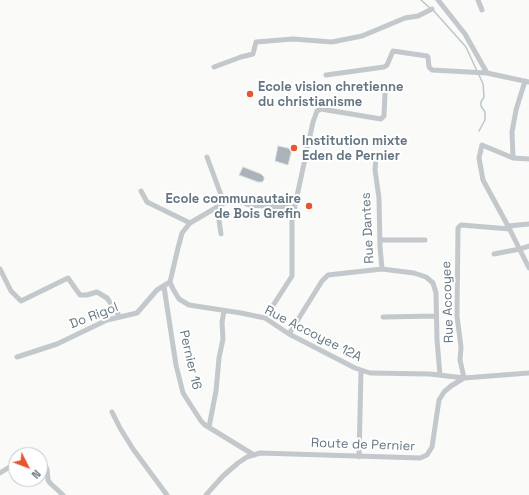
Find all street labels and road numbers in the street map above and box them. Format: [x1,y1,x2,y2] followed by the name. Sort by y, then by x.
[358,192,378,264] street label: Rue Dantes
[439,261,457,343] street label: Rue Accoyee
[67,300,121,332] street label: Do Rigol
[262,303,364,365] street label: Rue Accoyee 12A
[176,329,204,391] street label: Pernier 16
[311,435,415,455] street label: Route de Pernier

